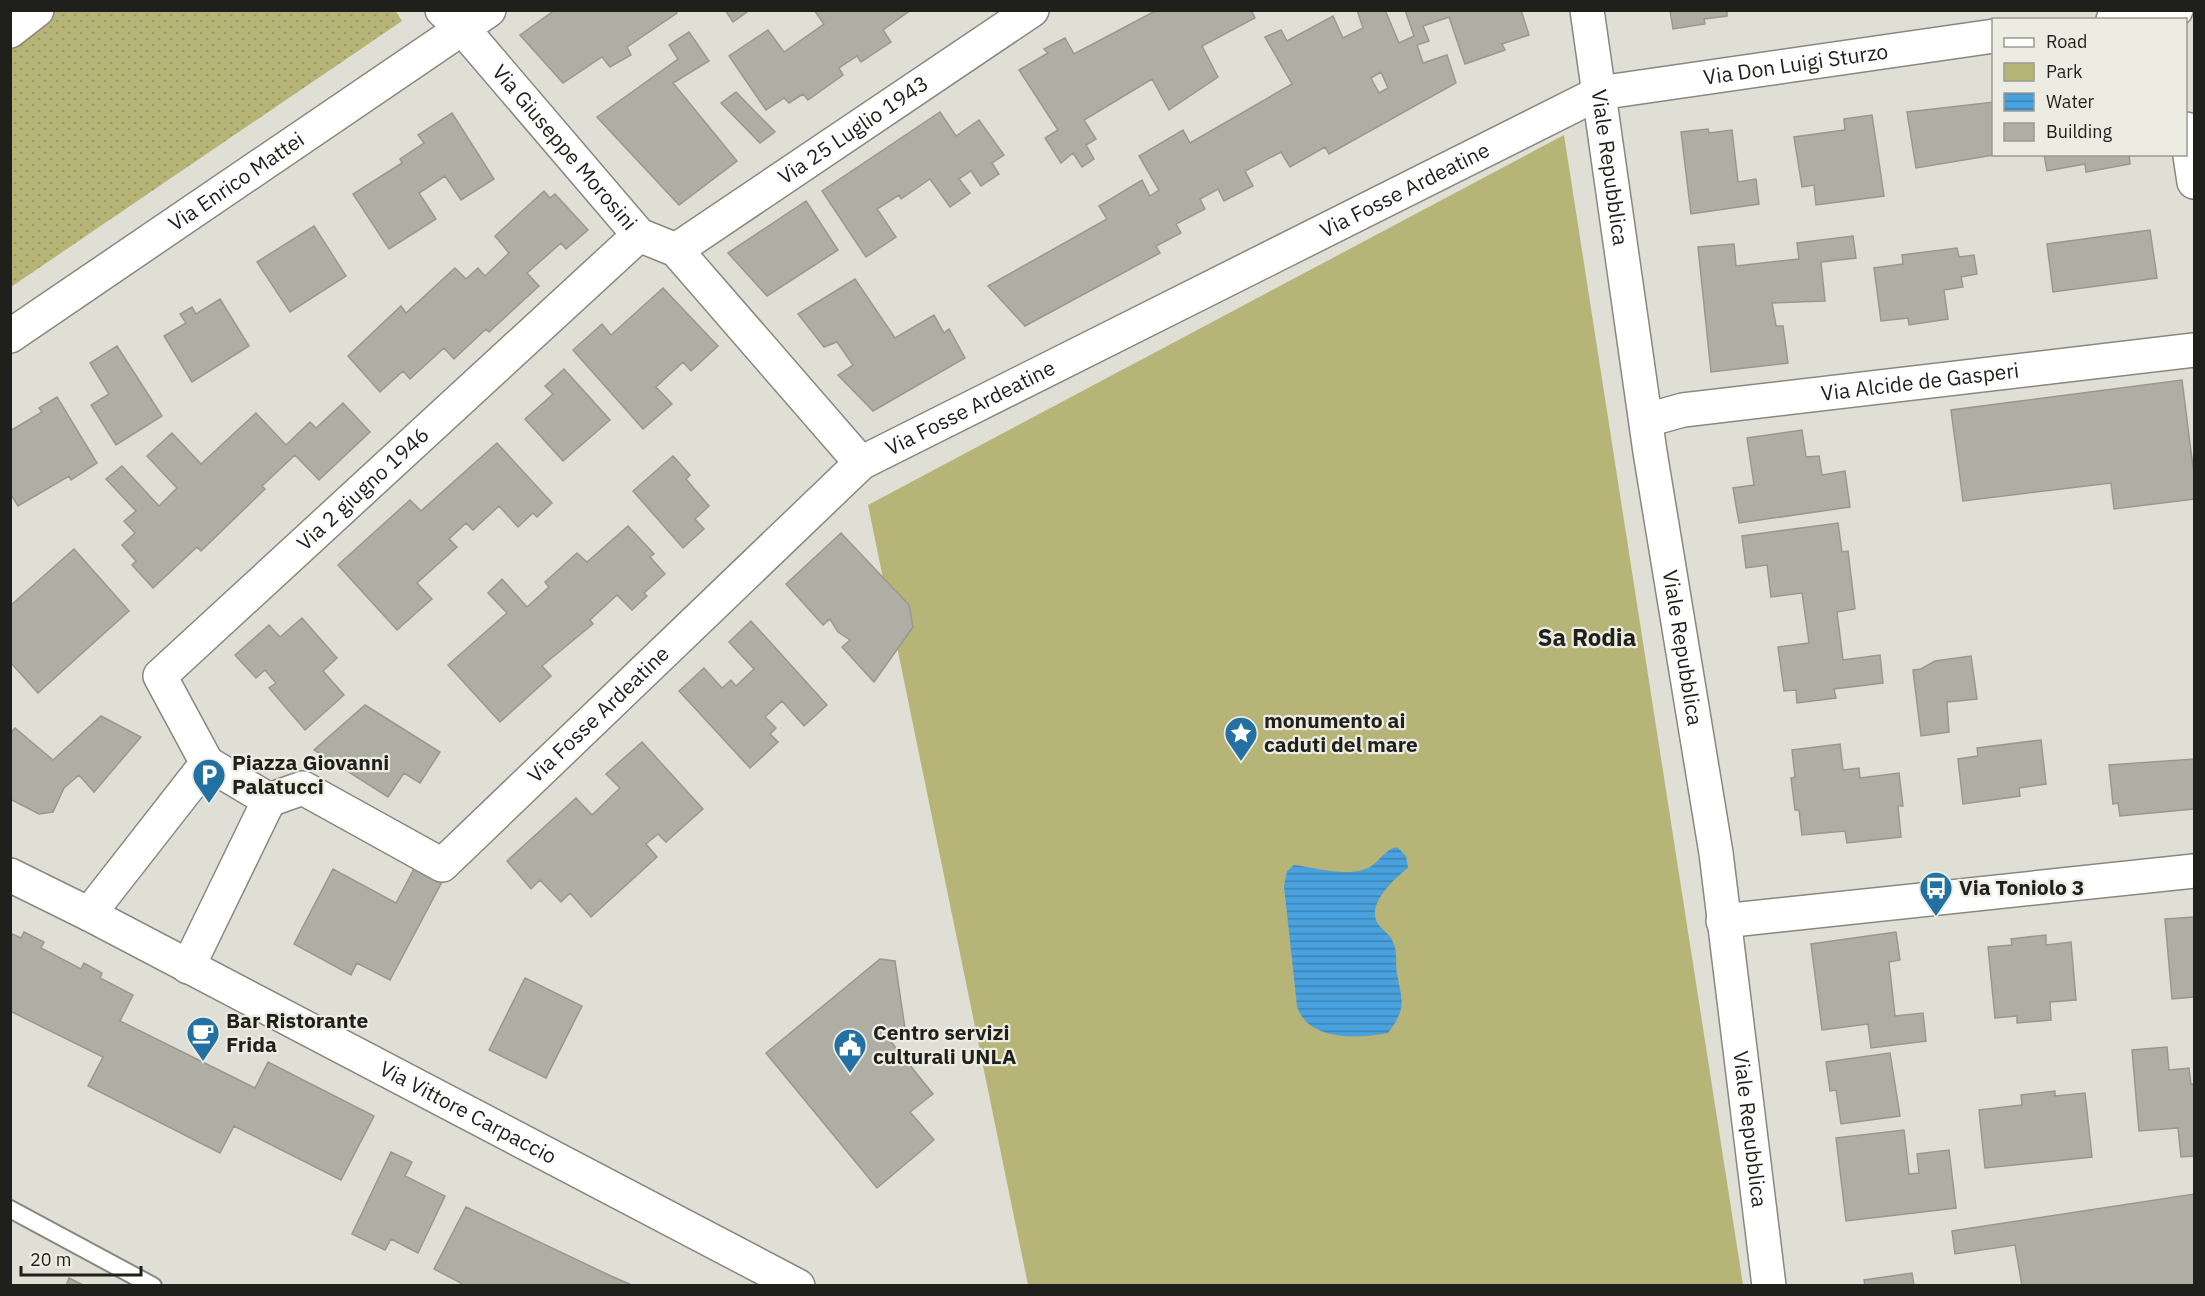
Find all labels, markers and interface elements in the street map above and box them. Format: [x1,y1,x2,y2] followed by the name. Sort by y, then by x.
[1992,18,2187,156] legend
[2046,30,2087,53] text: Road
[1701,36,1890,91] street label: Via Don Luigi Sturzo
[486,58,644,236] street label: Via Giuseppe Morosini
[2046,60,2083,83] text: Park
[772,69,934,190] street label: Via 25 Luglio 1943
[1585,87,1635,247] street label: Viale Repubblica
[2046,90,2095,113] text: Water
[2046,120,2113,143] text: Building
[163,125,309,237] street label: Via Enrico Mattei
[1315,135,1494,244] street label: Via Fosse Ardeatine
[880,353,1059,461] street label: Via Fosse Ardeatine
[1819,356,2021,407] street label: Via Alcide de Gasperi
[290,420,435,556] street label: Via 2 giugno 1946
[1657,568,1710,728] street label: Viale Repubblica
[1538,621,1636,653] district label: Sa Rodia
[521,639,675,789] street label: Via Fosse Ardeatine
[1264,706,1418,758] place label: monumento ai caduti del mare
[1223,715,1259,762] place icon: monumento ai caduti del mare
[232,748,389,800] place label: Piazza Giovanni Palatucci
[191,757,227,804] parking icon: Piazza Giovanni Palatucci
[1918,870,1954,917] bus stop icon: Via Toniolo 3
[1959,873,2084,901] place label: Via Toniolo 3
[226,1006,368,1058] place label: Bar Ristorante Frida
[185,1015,221,1062] cafe icon: Bar Ristorante Frida
[873,1018,1016,1070] place label: Centro servizi culturali UNLA
[832,1027,868,1074] public building icon: Centro servizi culturali UNLA
[1727,1049,1774,1209] street label: Viale Repubblica
[375,1054,562,1170] street label: Via Vittore Carpaccio
[21,1239,141,1277] scale bar
[30,1248,72,1271] text: 20 m

